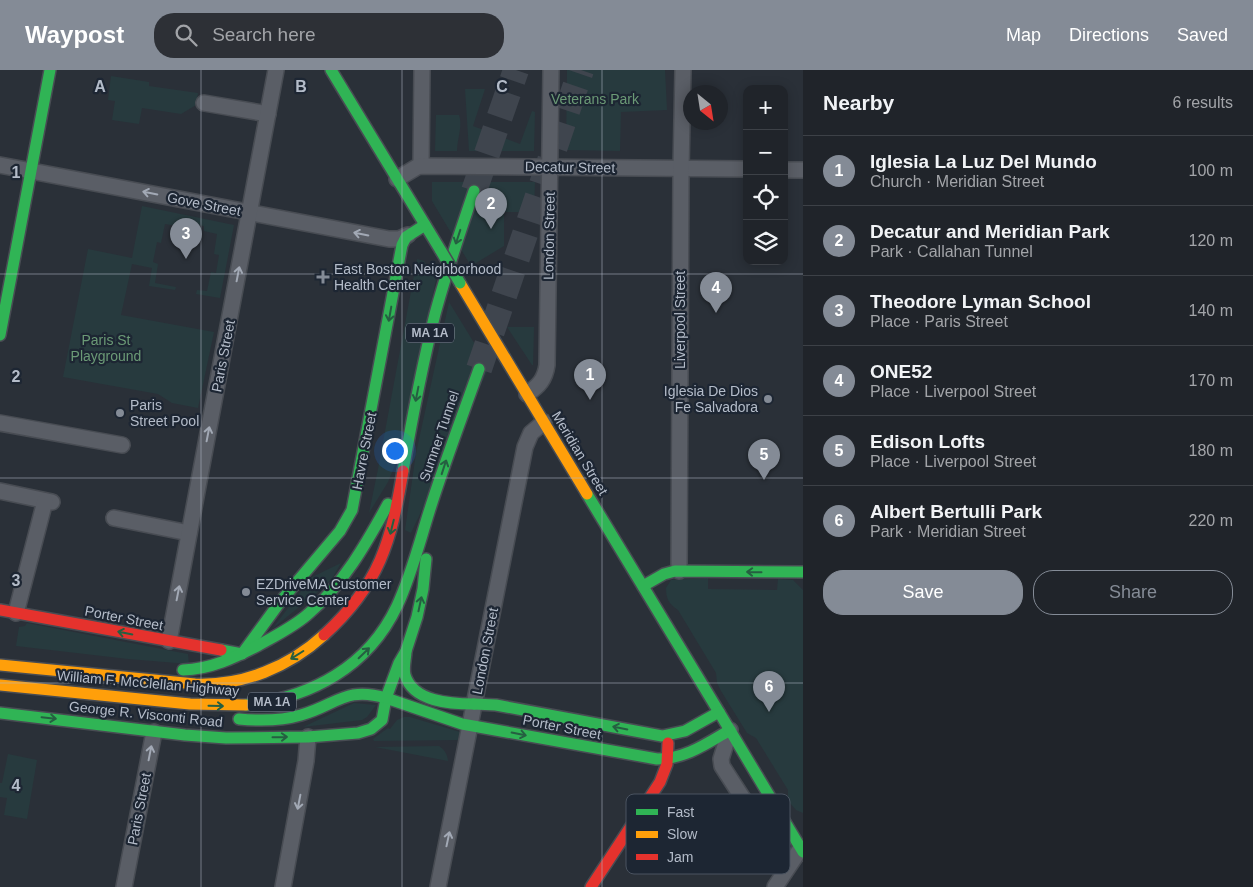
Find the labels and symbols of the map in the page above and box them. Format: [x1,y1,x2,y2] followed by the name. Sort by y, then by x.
[94,78,106,95] text: A
[295,78,307,95] text: B
[496,78,508,95] text: C
[683,85,728,130] north arrow
[551,91,640,107] park label: Veterans Park
[525,158,615,176] street label: Decatur Street
[12,164,21,181] text: 1
[142,188,158,198] one-way arrow
[475,188,507,229] pin: 2
[166,189,242,219] street label: Gove Street
[540,192,558,280] street label: London Street
[170,218,202,259] pin: 3
[353,228,369,238] one-way arrow
[453,229,462,244] one-way arrow
[334,261,501,293] place label: East Boston Neighborhood Health Center
[234,266,243,282] one-way arrow
[316,270,330,284] marker: East Boston Neighborhood Health Center
[672,271,688,369] street label: Liverpool Street
[700,272,732,313] pin: 4
[385,305,395,321] one-way arrow
[208,318,238,393] street label: Paris Street
[406,324,454,342] road number: MA 1A
[71,332,141,364] park label: Paris St Playground
[574,359,606,400] pin: 1
[12,368,21,385] text: 2
[664,383,758,415] place label: Iglesia De Dios Fe Salvadora
[412,386,422,402] one-way arrow
[416,389,462,483] street label: Sumner Tunnel
[762,393,774,405] marker: Iglesia De Dios Fe Salvadora
[130,397,199,429] place label: Paris Street Pool
[114,407,126,419] marker: Paris Street Pool
[549,408,611,498] street label: Meridian Street
[349,411,379,491] street label: Havre Street
[204,426,213,442] one-way arrow
[382,438,408,464] your location
[748,439,780,480] pin: 5
[440,460,449,476] one-way arrow
[387,519,396,535] one-way arrow
[747,567,763,577] one-way arrow
[12,572,21,589] text: 3
[256,576,392,608] place label: EZDriveMA Customer Service Center
[174,586,183,602] one-way arrow
[240,586,252,598] marker: EZDriveMA Customer Service Center
[415,596,425,612] one-way arrow
[84,603,165,633] street label: Porter Street
[469,606,501,696] street label: London Street
[118,628,134,638] one-way arrow
[358,647,371,659] one-way arrow
[291,650,305,660] one-way arrow
[56,667,240,699] street label: William F. McClellan Highway
[753,671,785,712] pin: 6
[248,692,296,712] road number: MA 1A
[68,698,224,730] street label: George R. Visconti Road
[208,701,224,711] one-way arrow
[522,712,603,742] street label: Porter Street
[40,713,56,723] one-way arrow
[613,723,629,733] one-way arrow
[510,729,526,739] one-way arrow
[272,732,288,742] one-way arrow
[146,746,155,762] one-way arrow
[124,771,154,846] street label: Paris Street
[12,777,21,794] text: 4
[293,794,303,810] one-way arrow
[626,794,790,874] legend
[667,804,694,820] text: Fast
[667,826,698,842] text: Slow
[444,832,453,848] one-way arrow
[667,849,693,865] text: Jam

